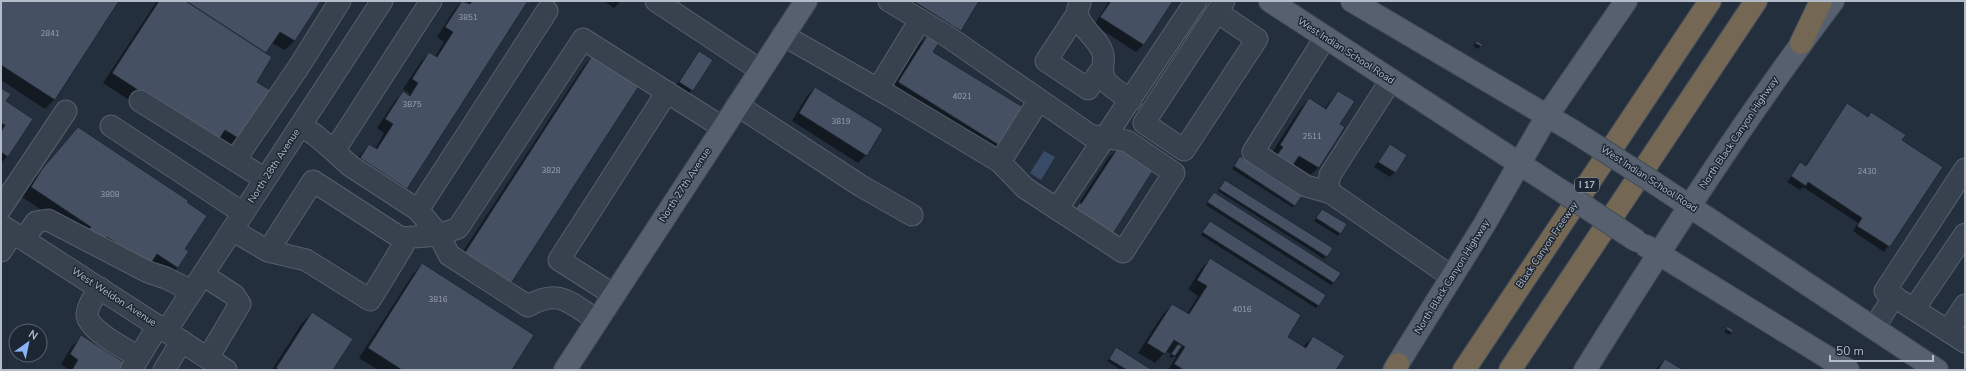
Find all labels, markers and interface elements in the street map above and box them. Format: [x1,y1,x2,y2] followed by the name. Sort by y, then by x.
[458,12,478,23] house number: 3851
[1295,14,1397,88] street label: West Indian School Road
[40,28,60,39] house number: 2841
[1696,74,1782,192] street label: North Black Canyon Highway
[952,91,972,102] house number: 4021
[402,99,422,110] house number: 3875
[831,116,851,127] house number: 3819
[245,126,303,206] street label: North 28th Avenue
[1302,131,1322,142] house number: 2511
[1598,142,1700,216] street label: West Indian School Road
[656,145,714,225] street label: North 27th Avenue
[541,165,561,176] house number: 3828
[1857,166,1877,177] house number: 2430
[1575,178,1599,192] road number: I 17
[100,189,120,200] house number: 3808
[1513,198,1582,291] street label: Black Canyon Freeway
[1411,216,1493,337] street label: North Black Canyon Highway
[69,264,159,330] street label: West Weldon Avenue
[428,294,448,305] house number: 3816
[1232,304,1252,315] house number: 4016
[8,323,48,363] north arrow
[26,327,41,344] text: N
[1830,337,1933,363] scale bar
[1836,343,1864,359] text: 50 m

